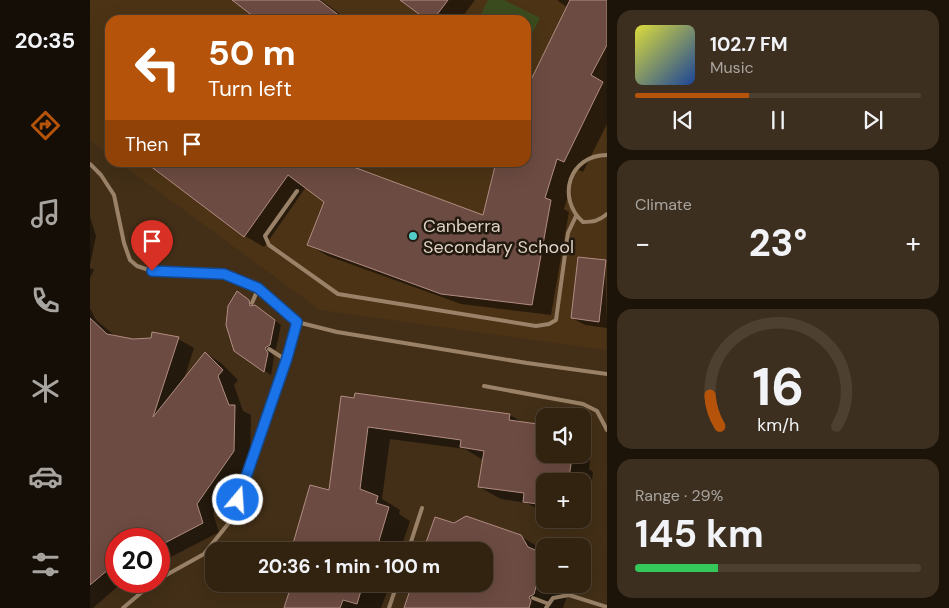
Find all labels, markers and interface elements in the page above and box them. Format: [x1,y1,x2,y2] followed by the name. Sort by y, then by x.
[15,26,75,55] text: 20:35
[208,30,296,76] text: 50 m
[710,32,787,57] text: 102.7 FM
[125,35,190,100] icon: left
[710,57,754,78] text: Music
[208,74,292,103] text: Turn left
[669,106,697,134] icon: previous
[764,106,792,134] icon: pause
[859,106,887,134] icon: next
[28,108,63,143] icon: directions
[178,130,206,158] icon: arrive
[125,132,168,157] text: Then
[635,194,692,215] text: Climate
[28,196,63,231] icon: music
[423,214,574,259] place label: Canberra Secondary School
[749,218,807,268] text: 23°
[131,220,173,271] pin
[635,225,650,262] text: −
[906,225,921,262] text: +
[138,227,166,255] icon: arrive
[407,230,419,242] marker: Canberra Secondary School
[28,283,63,318] icon: phone
[752,353,804,421] text: 16
[28,371,63,406] icon: climate
[536,408,591,593] map controls
[536,408,591,463] button: sound
[757,413,799,437] text: km/h
[28,459,63,494] icon: car
[211,473,263,525] position arrow
[536,473,591,528] button: +
[635,485,723,506] text: Range · 29%
[635,509,764,559] text: 145 km
[105,528,170,593] speed limit sign: 20
[536,538,591,593] button: −
[28,547,63,582] icon: filters
[258,554,440,579] text: 20:36 · 1 min · 100 m

